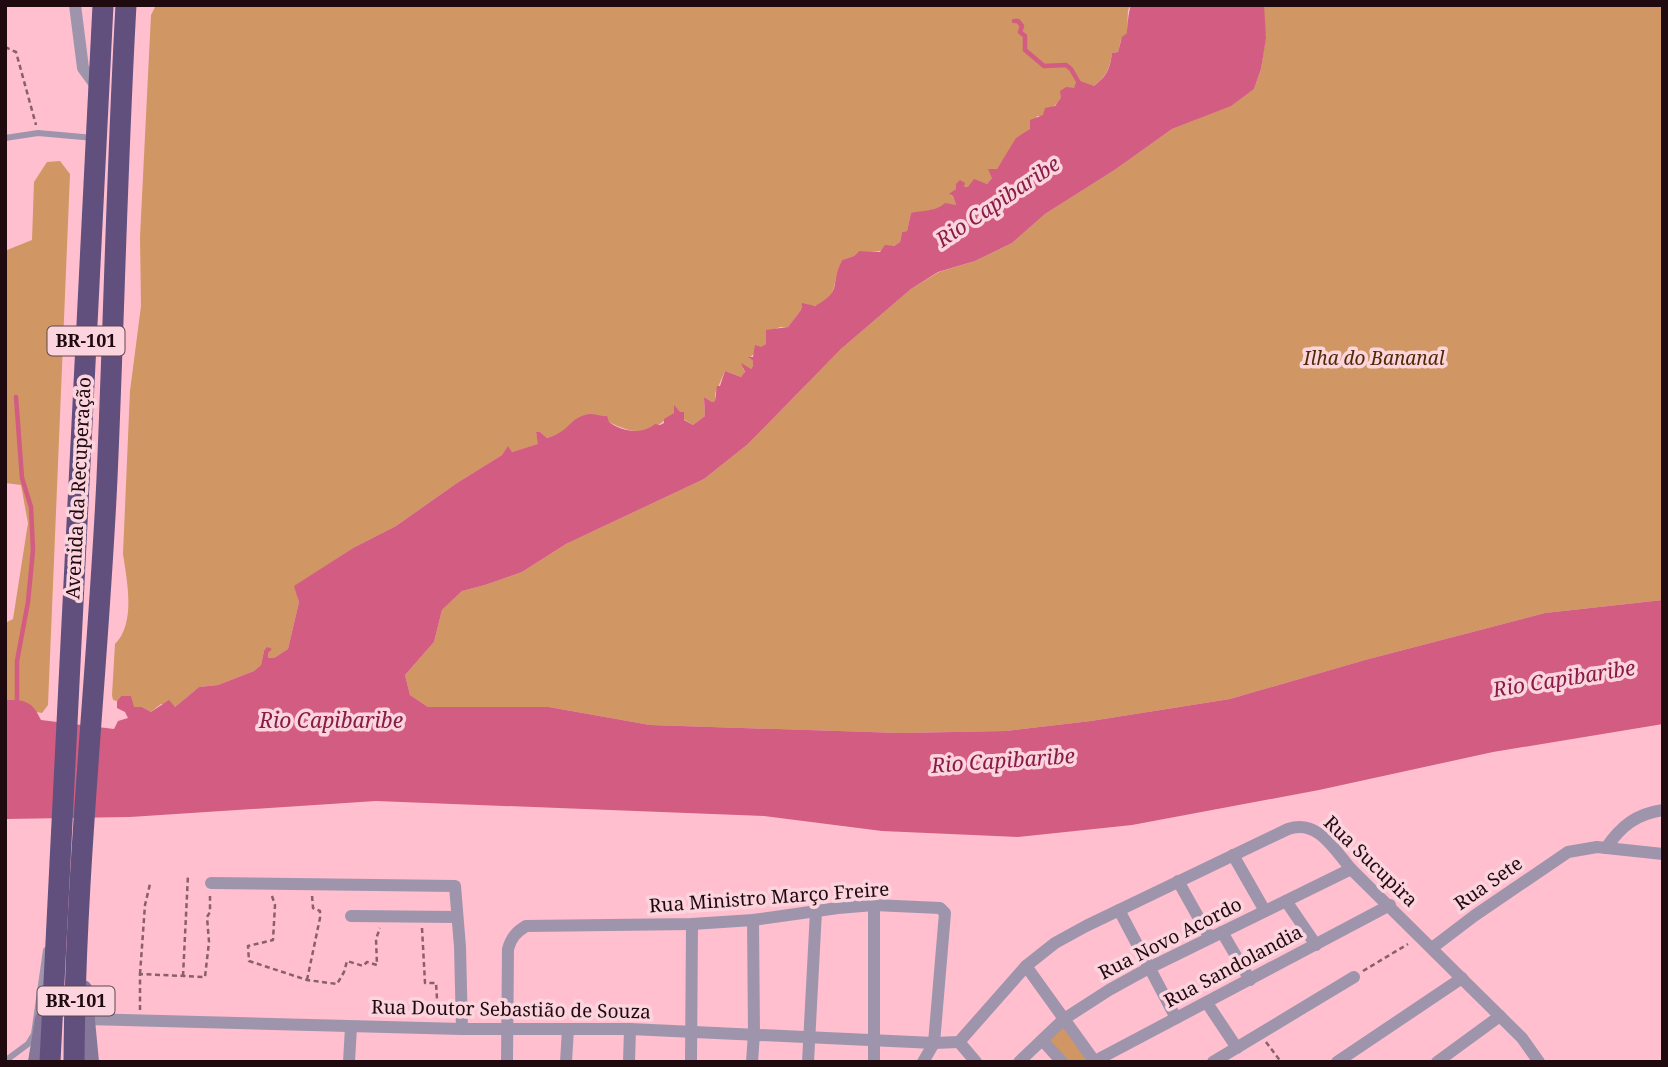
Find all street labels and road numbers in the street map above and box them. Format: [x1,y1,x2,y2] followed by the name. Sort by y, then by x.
[48,326,124,356] road number: BR-101
[59,376,97,600] street label: Avenida da Recuperação
[1318,810,1424,912] street label: Rua Sucupira
[1449,850,1527,916] street label: Rua Sete
[648,876,890,918] street label: Rua Ministro Março Freire
[1094,891,1246,985] street label: Rua Novo Acordo
[1159,919,1307,1013] street label: Rua Sandolandia
[38,986,114,1016] road number: BR-101
[371,994,651,1024] street label: Rua Doutor Sebastião de Souza

